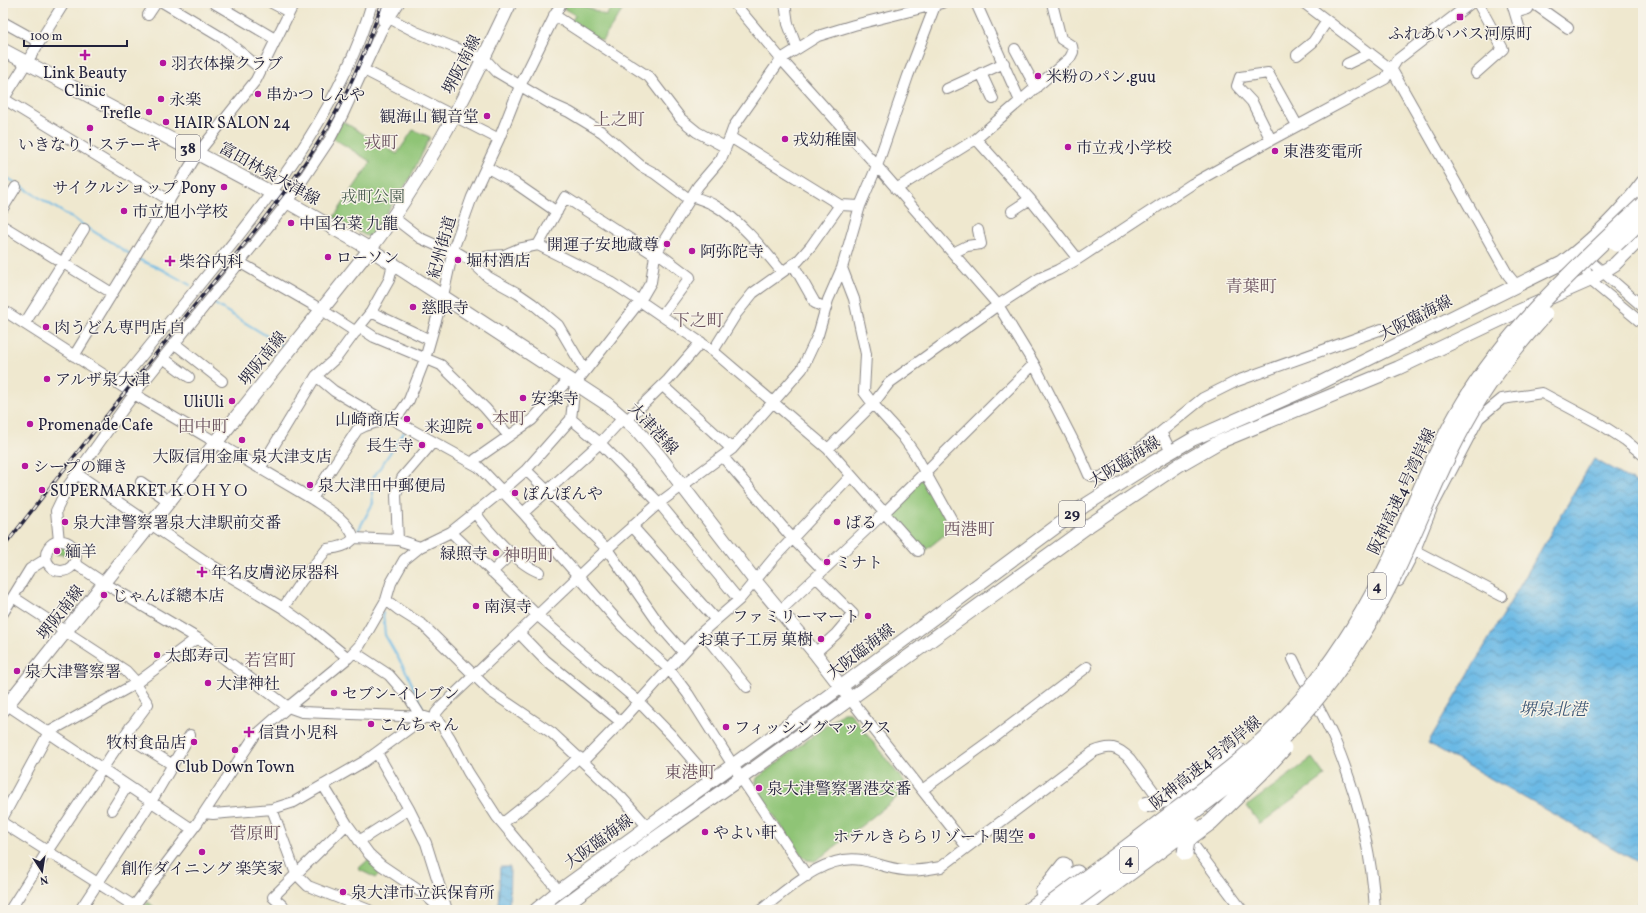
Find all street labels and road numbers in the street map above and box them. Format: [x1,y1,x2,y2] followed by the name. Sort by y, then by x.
[438,31,487,98] street label: 堺阪南線
[176,135,200,161] road number: 38
[215,138,323,212] street label: 富田林泉大津線
[424,214,462,281] street label: 紀州街道
[1375,291,1457,347] street label: 大阪臨海線
[235,327,292,391] street label: 堺阪南線
[623,398,682,460] street label: 大津港線
[1364,425,1442,559] street label: 阪神高速4号湾岸線
[1085,432,1165,493] street label: 大阪臨海線
[1059,501,1085,527] road number: 29
[1368,573,1386,599] road number: 4
[33,581,90,645] street label: 堺阪南線
[823,620,900,685] street label: 大阪臨海線
[1146,712,1267,815] street label: 阪神高速4号湾岸線
[560,810,638,875] street label: 大阪臨海線
[1120,847,1138,873] road number: 4

